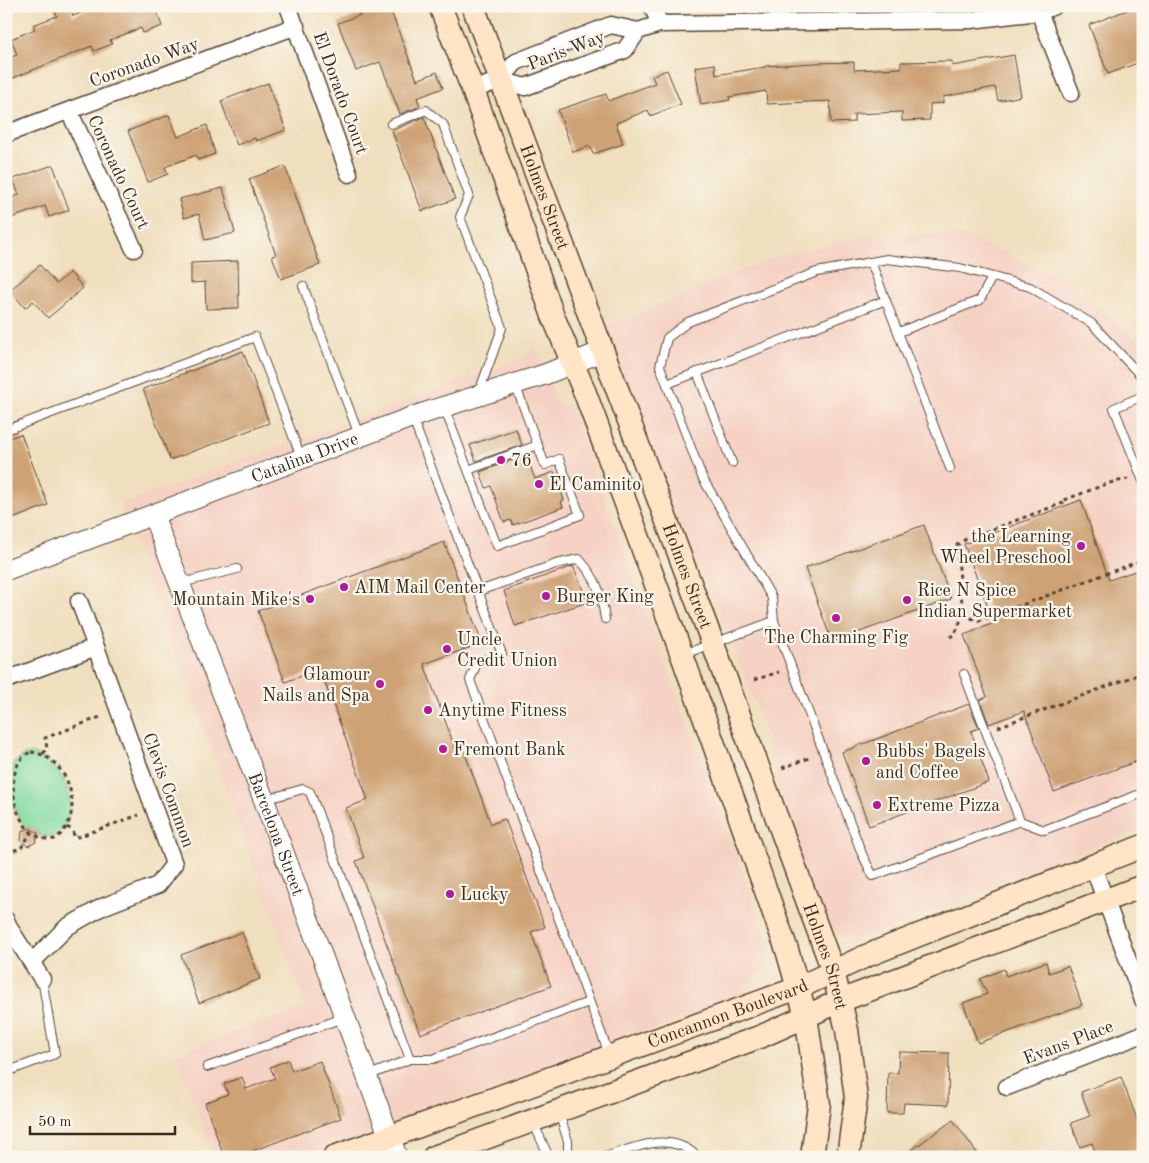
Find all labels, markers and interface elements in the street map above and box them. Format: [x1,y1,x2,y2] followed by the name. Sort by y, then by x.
[525,28,608,74] street label: Paris Way
[310,30,371,157] street label: El Dorado Court
[87,35,202,91] street label: Coronado Way
[84,113,152,232] street label: Coronado Court
[516,142,572,252] street label: Holmes Street
[249,430,361,487] street label: Catalina Drive
[511,452,532,470] place label: 76
[495,454,507,466] marker: 76
[549,476,641,494] place label: El Caminito
[533,478,545,490] marker: El Caminito
[658,521,714,632] street label: Holmes Street
[939,528,1071,567] place label: the Learning Wheel Preschool
[1075,540,1087,552] marker: the Learning Wheel Preschool
[354,579,486,597] place label: AIM Mail Center
[338,581,350,593] marker: AIM Mail Center
[917,582,1072,621] place label: Rice N Spice Indian Supermarket
[556,588,654,606] place label: Burger King
[540,590,552,602] marker: Burger King
[172,591,300,609] place label: Mountain Mike's
[304,593,316,605] marker: Mountain Mike's
[901,594,913,606] marker: Rice N Spice Indian Supermarket
[830,612,842,624] marker: The Charming Fig
[764,629,909,647] place label: The Charming Fig
[457,631,558,670] place label: Uncle Credit Union
[441,643,453,655] marker: Uncle Credit Union
[262,666,371,705] place label: Glamour Nails and Spa
[374,678,386,690] marker: Glamour Nails and Spa
[438,702,567,720] place label: Anytime Fitness
[422,704,434,716] marker: Anytime Fitness
[139,731,197,850] street label: Clevis Common
[453,741,566,759] place label: Fremont Bank
[437,743,449,755] marker: Fremont Bank
[876,743,986,782] place label: Bubbs' Bagels and Coffee
[860,755,872,767] marker: Bubbs' Bagels and Coffee
[244,770,307,898] street label: Barcelona Street
[887,797,1000,815] place label: Extreme Pizza
[871,799,883,811] marker: Extreme Pizza
[460,886,509,904] place label: Lucky
[444,888,456,900] marker: Lucky
[799,901,850,1012] street label: Holmes Street
[645,977,811,1052] street label: Concannon Boulevard
[1021,1018,1116,1068] street label: Evans Place
[30,1103,175,1135] scale bar
[38,1115,72,1130] text: 50 m

